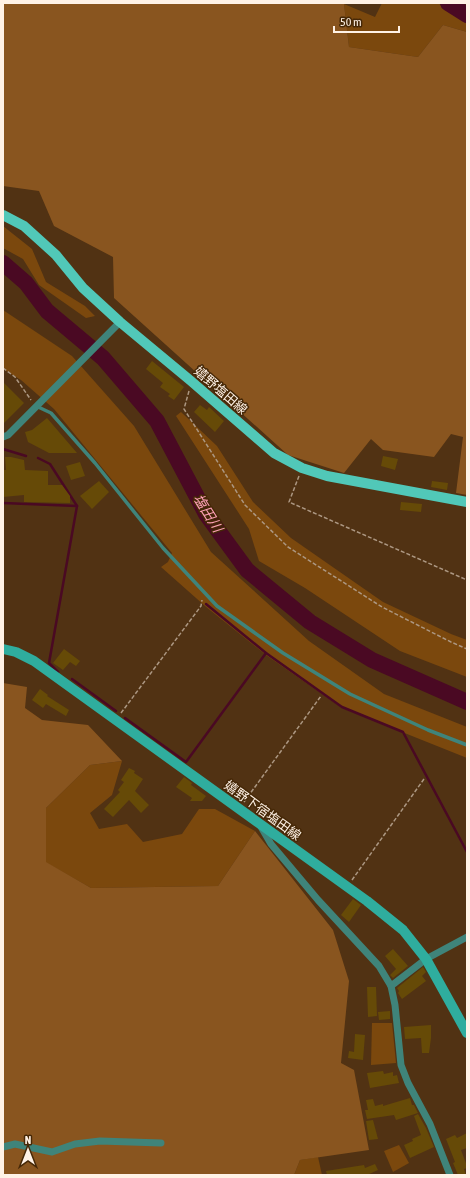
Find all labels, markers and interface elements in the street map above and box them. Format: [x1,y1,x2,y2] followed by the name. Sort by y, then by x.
[334,8,399,34] scale bar
[340,15,362,29] text: 50 m
[191,363,250,417] street label: 嬉野塩田線
[190,491,227,537] water label: 塩田川
[221,778,304,843] street label: 嬉野下宿塩田線
[8,1130,48,1170] north arrow
[25,1134,31,1146] text: N

